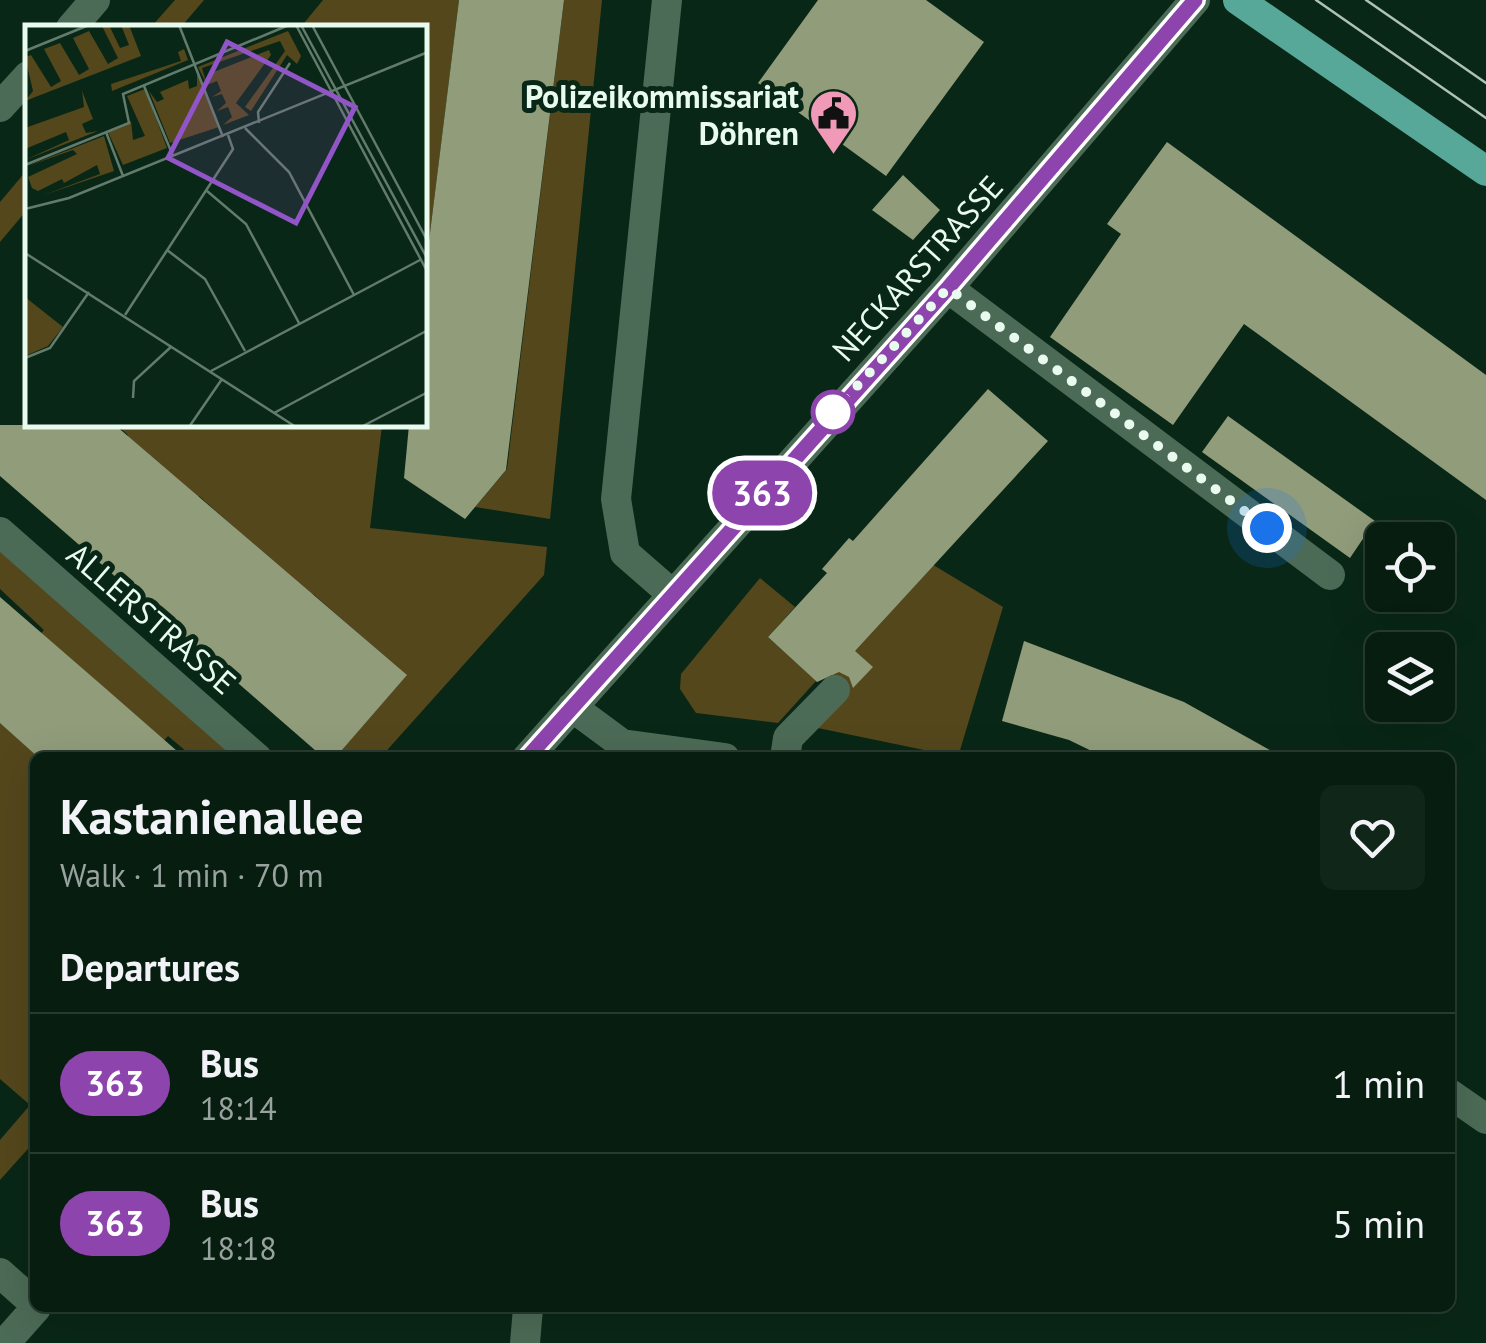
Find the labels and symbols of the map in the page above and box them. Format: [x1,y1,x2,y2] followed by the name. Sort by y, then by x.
[25,25,428,428] inset map
[525,75,800,154] place label: Polizeikommissariat Döhren
[808,88,860,156] public building icon: Polizeikommissariat Döhren
[822,166,1012,370] street label: NECKARSTRASSE
[812,391,854,433] unlabelled marker
[704,460,820,526] line badge: 363
[1242,503,1292,553] your location
[59,533,245,703] street label: ALLERSTRASSE

